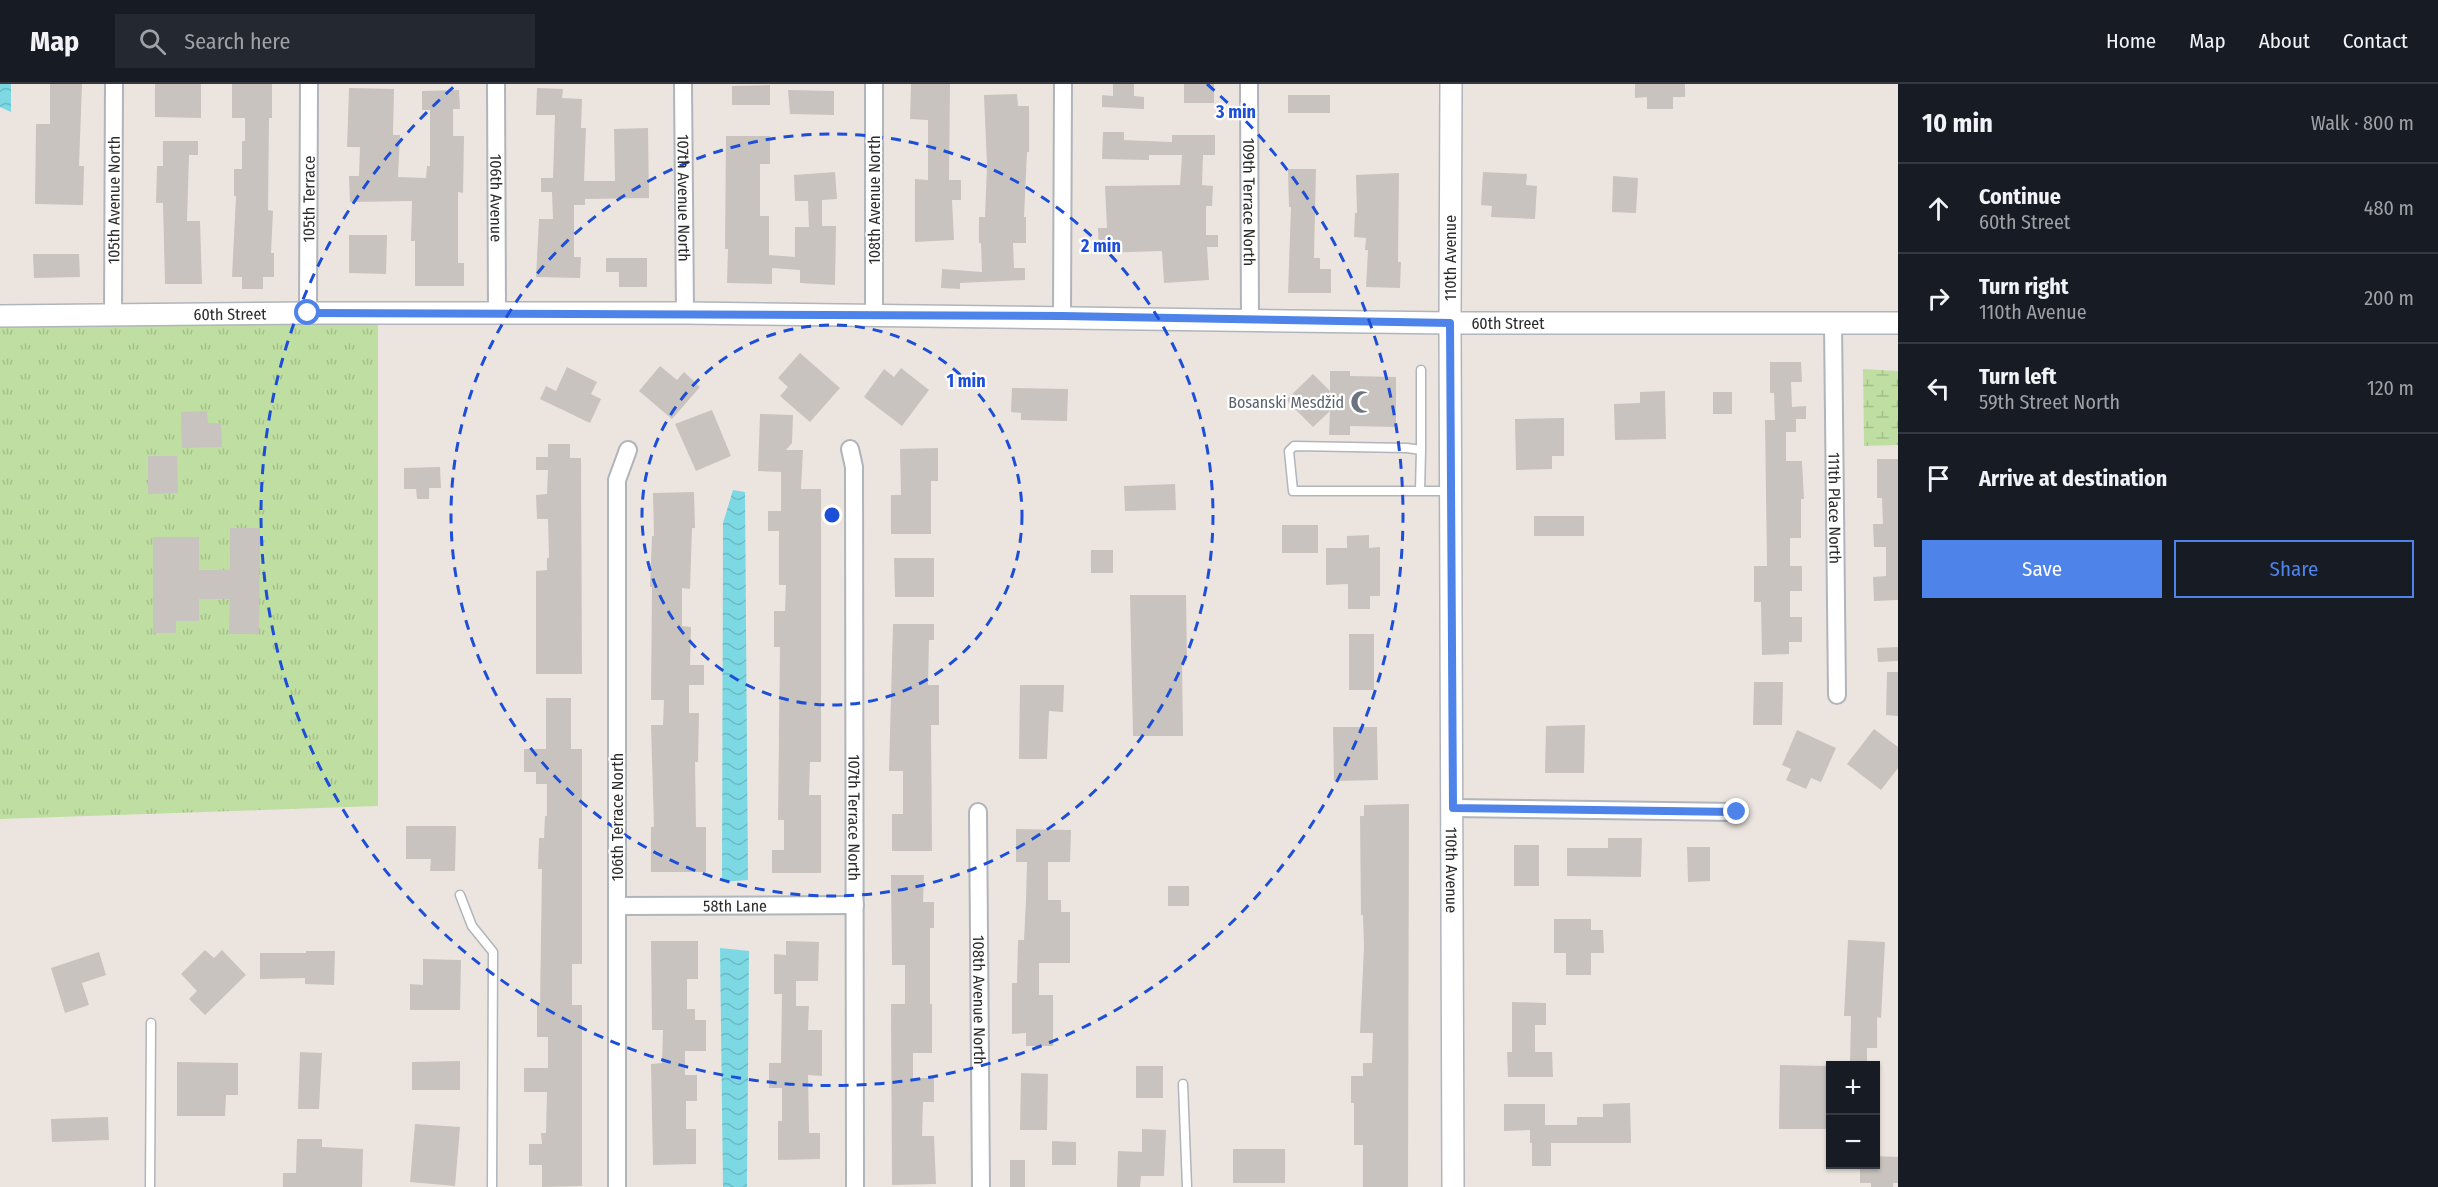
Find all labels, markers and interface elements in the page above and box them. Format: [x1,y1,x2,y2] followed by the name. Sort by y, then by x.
[115,14,535,68] search box
[30,25,79,58] text: Map
[136,25,169,58] icon: search
[184,28,290,55] text: Search here
[2106,28,2156,54] text: Home
[2189,28,2226,54] text: Map
[2259,28,2310,54] text: About
[2343,28,2408,54] text: Contact
[1215,101,1256,123] text: 3 min
[1922,108,1993,139] text: 10 min
[2311,111,2414,135] text: Walk · 800 m
[674,134,694,262] street label: 107th Avenue North
[865,135,884,265] street label: 108th Avenue North
[104,136,123,264] street label: 105th Avenue North
[1240,138,1259,266] street label: 109th Terrace North
[487,154,506,242] street label: 106th Avenue
[299,156,318,242] street label: 105th Terrace
[1979,183,2061,210] text: Continue
[1922,192,1955,225] icon: ahead
[2364,196,2414,220] text: 480 m
[1979,210,2070,234] text: 60th Street
[1441,215,1460,301] street label: 110th Avenue
[1080,235,1121,257] text: 2 min
[1979,273,2068,300] text: Turn right
[1922,282,1955,315] icon: right
[2364,286,2414,310] text: 200 m
[294,299,320,325] route start
[1979,300,2087,324] text: 110th Avenue
[193,304,267,324] street label: 60th Street
[1471,314,1545,333] street label: 60th Street
[1979,363,2057,390] text: Turn left
[946,370,986,392] text: 1 min
[1922,372,1955,405] icon: left
[2367,376,2414,400] text: 120 m
[1349,389,1375,415] mosque icon: Bosanski Mesdžid
[1979,390,2120,414] text: 59th Street North
[1228,393,1344,412] place label: Bosanski Mesdžid
[1825,452,1845,564] street label: 111th Place North
[1922,462,1955,495] icon: arrive
[1979,465,2167,492] text: Arrive at destination
[822,505,842,525] centre of rings
[1922,540,2162,598] button: Save
[2174,540,2414,598] button: Share
[608,753,627,881] street label: 106th Terrace North
[845,754,864,881] street label: 107th Terrace North
[1723,798,1749,824] route end
[1442,827,1462,913] street label: 110th Avenue
[703,896,767,915] street label: 58th Lane
[969,935,990,1065] street label: 108th Avenue North
[1826,1061,1880,1169] map controls
[1826,1061,1880,1115] button: +
[1826,1115,1880,1169] button: −

